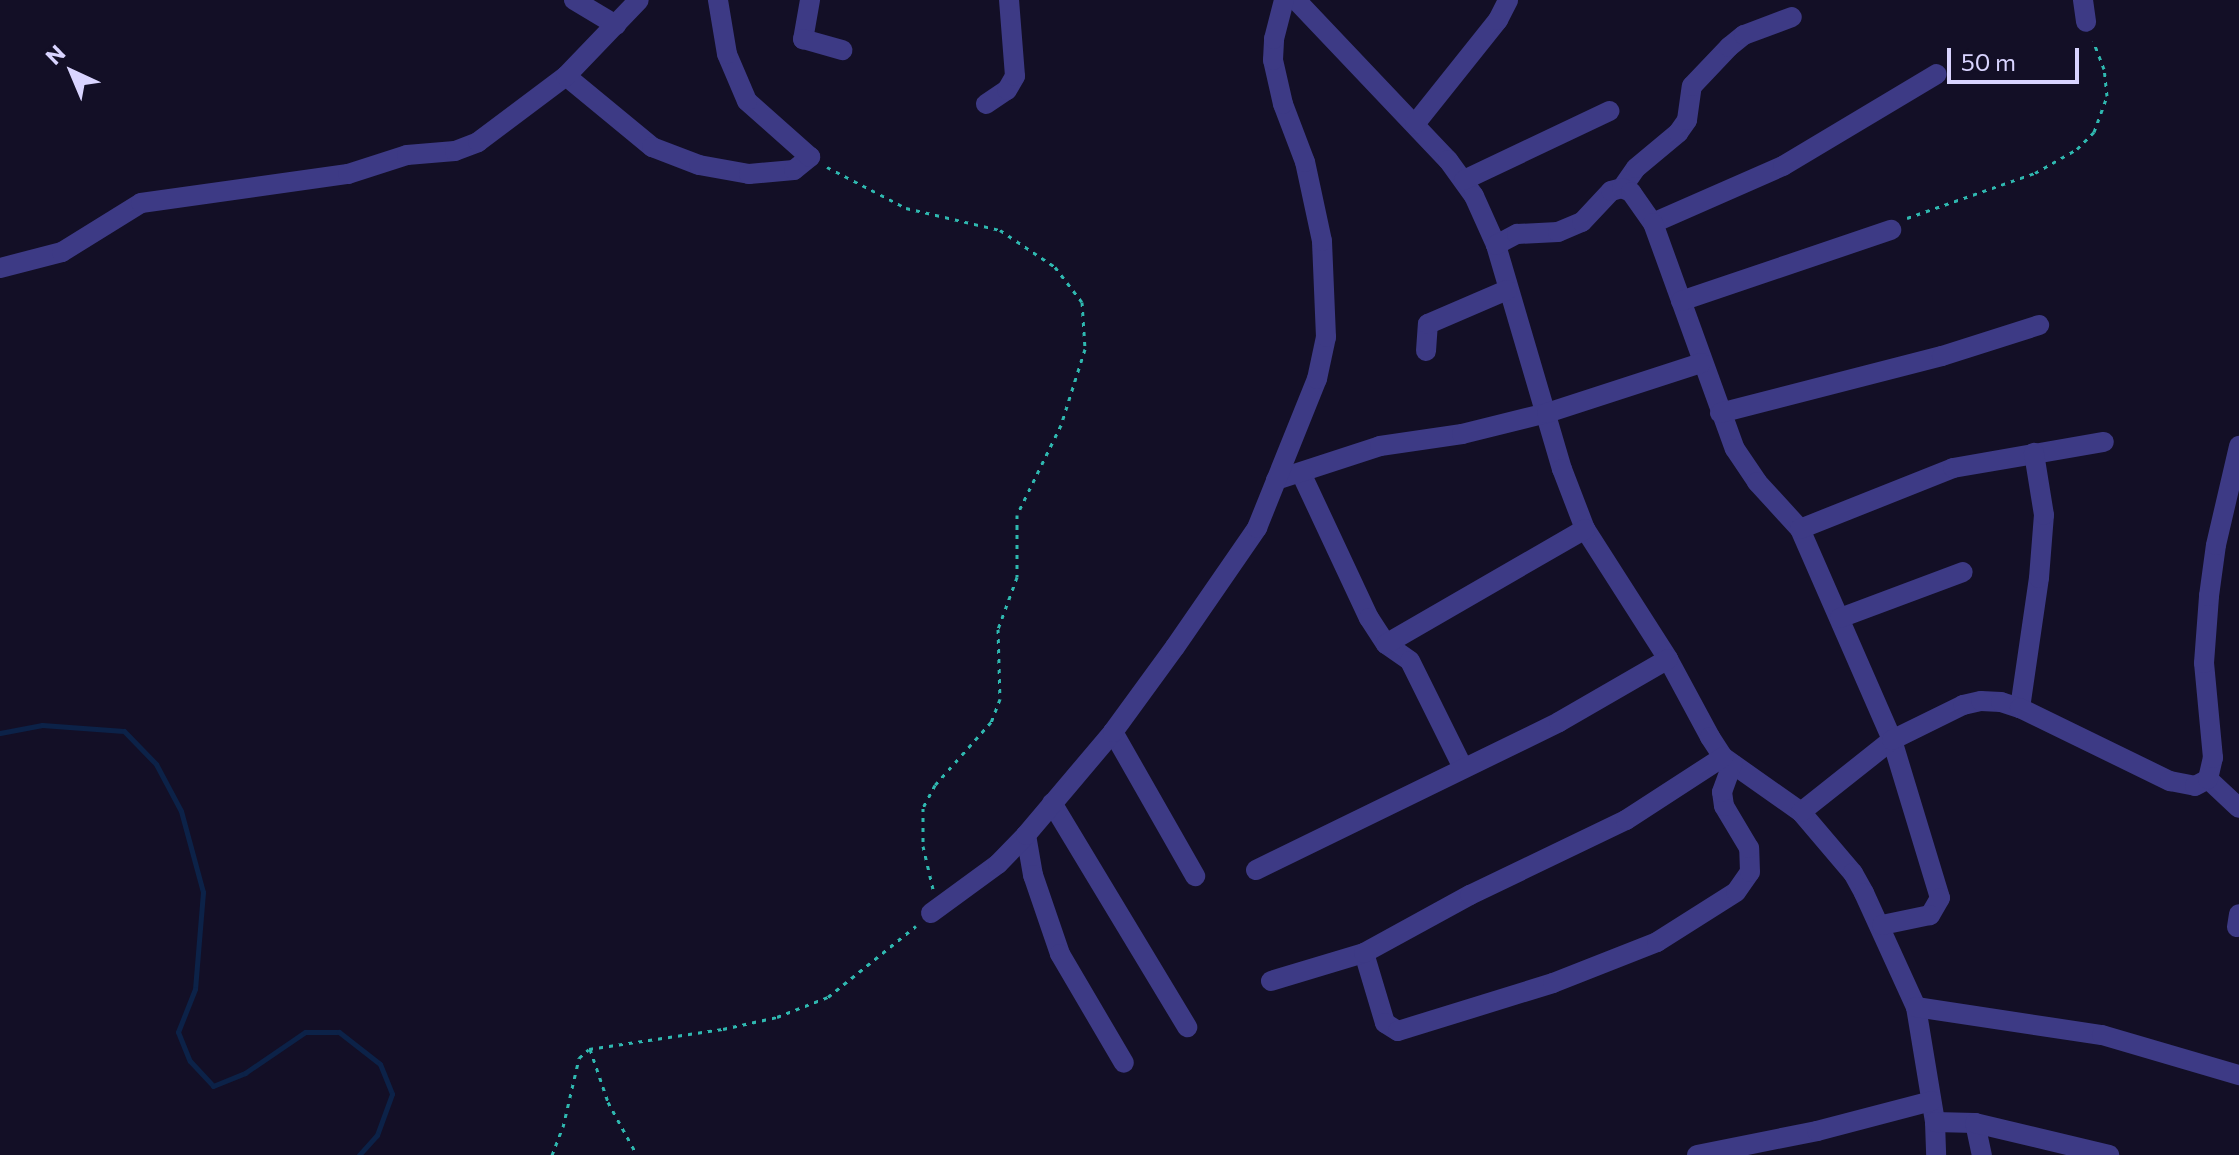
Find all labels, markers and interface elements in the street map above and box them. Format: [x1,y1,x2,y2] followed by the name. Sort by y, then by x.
[32,32,112,112] north arrow
[1951,32,2083,82] scale bar
[40,39,70,70] text: N
[1961,47,2016,76] text: 50 m

